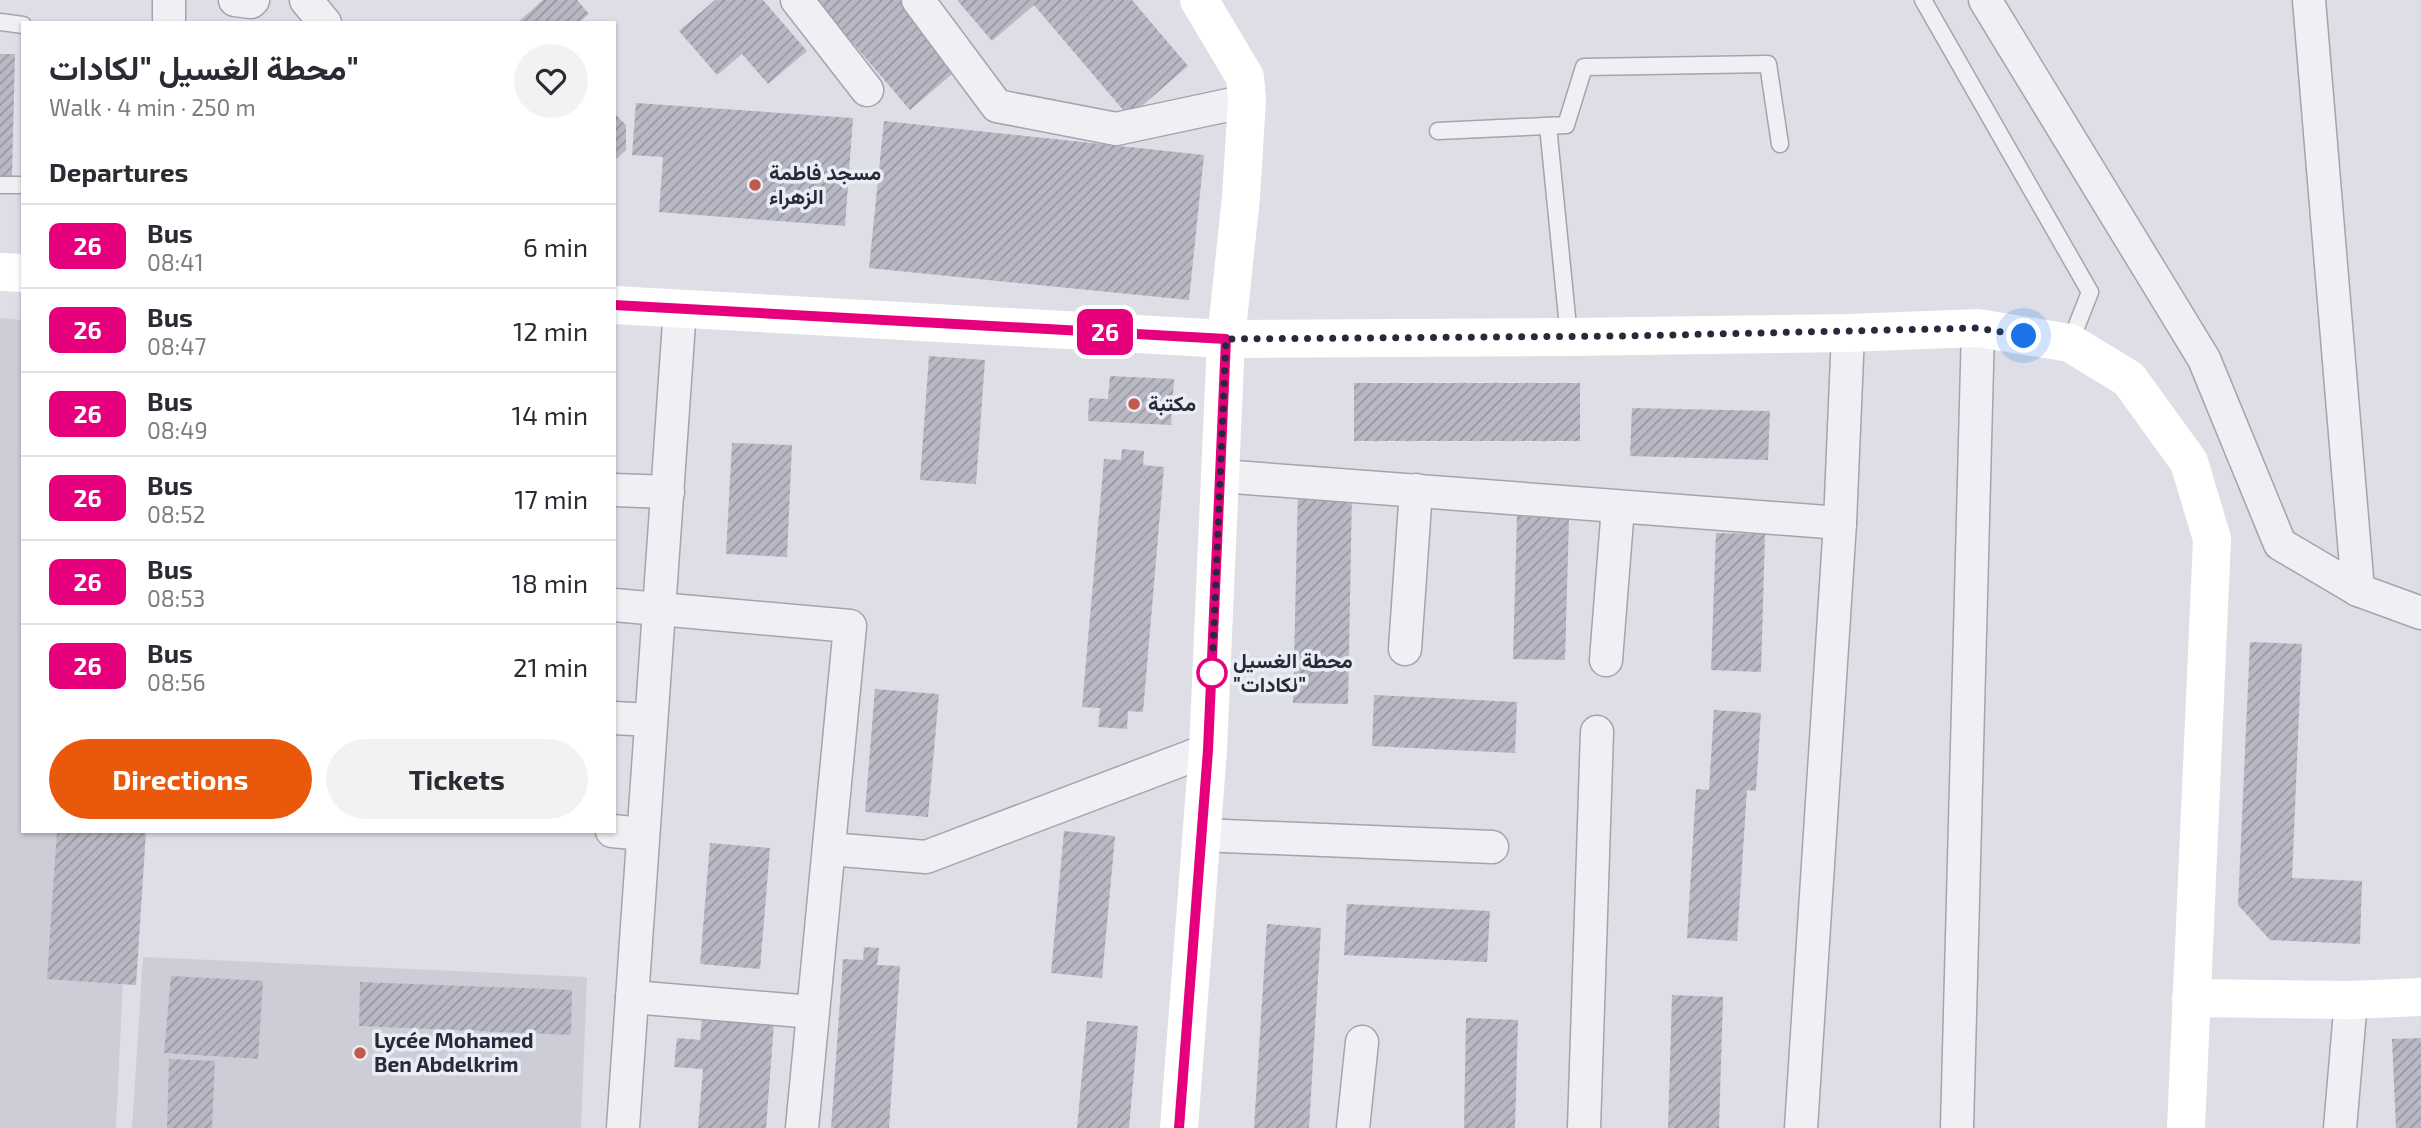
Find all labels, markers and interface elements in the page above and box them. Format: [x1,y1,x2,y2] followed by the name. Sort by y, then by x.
[514,44,588,118] button: heart
[49,47,359,87] text: محطة الغسيل "لكادات"
[49,93,256,121] text: Walk · 4 min · 250 m
[49,156,188,187] text: Departures
[769,159,881,210] place label: مسجد فاطمة الزهراء
[747,177,763,193] marker: مسجد فاطمة الزهراء
[147,217,193,248] text: Bus
[73,231,102,260] text: 26
[523,231,588,262] text: 6 min
[147,248,204,276] text: 08:41
[147,301,193,332] text: Bus
[1074,309,1136,355] line badge: 26
[73,315,102,344] text: 26
[513,315,588,346] text: 12 min
[1091,317,1119,346] text: 26
[2006,318,2041,353] your location
[147,332,206,360] text: 08:47
[147,385,193,416] text: Bus
[1148,390,1196,416] place label: مكتبة
[1126,396,1142,412] marker: مكتبة
[73,399,102,428] text: 26
[512,399,588,430] text: 14 min
[147,416,208,444] text: 08:49
[147,469,193,500] text: Bus
[73,483,102,512] text: 26
[514,483,588,514] text: 17 min
[147,500,206,528] text: 08:52
[147,553,193,584] text: Bus
[73,567,102,596] text: 26
[512,567,588,598] text: 18 min
[147,584,205,612] text: 08:53
[147,637,193,668] text: Bus
[1233,647,1353,696] place label: محطة الغسيل "لكادات"
[73,651,102,680] text: 26
[513,651,588,682] text: 21 min
[1197,658,1227,688] marker: محطة الغسيل "لكادات"
[147,668,206,696] text: 08:56
[49,739,312,819] button: Directions
[326,739,588,819] button: Tickets
[374,1027,534,1076] place label: Lycée Mohamed Ben Abdelkrim
[352,1045,368,1061] marker: Lycée Mohamed Ben Abdelkrim

